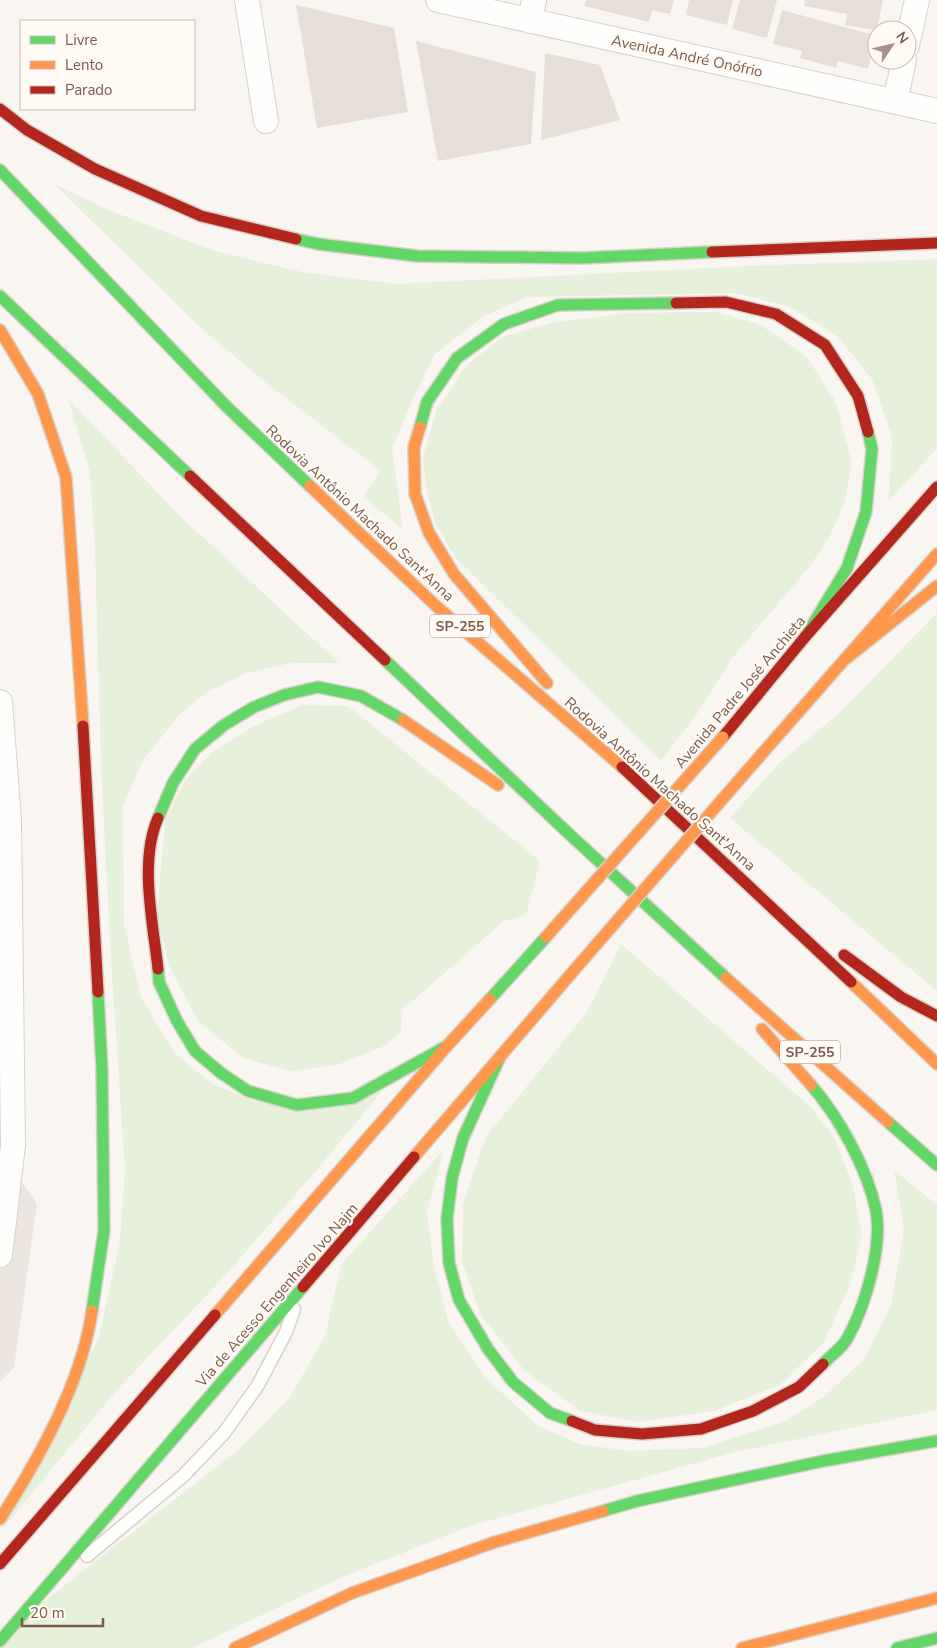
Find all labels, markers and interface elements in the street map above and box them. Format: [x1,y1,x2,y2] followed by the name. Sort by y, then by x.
[20,20,195,110] legend
[867,20,917,70] north arrow
[891,28,913,48] text: N
[65,30,98,50] text: Livre
[609,30,765,82] street label: Avenida André Onófrio
[65,55,103,75] text: Lento
[65,80,112,100] text: Parado
[262,420,458,606] street label: Rodovia Antônio Machado Sant'Anna
[670,611,810,773] street label: Avenida Padre José Anchieta
[430,614,490,638] road number: SP-255
[560,693,760,875] street label: Rodovia Antônio Machado Sant'Anna
[780,1040,840,1064] road number: SP-255
[191,1199,362,1392] street label: Via de Acesso Engenheiro Ivo Najm
[22,1596,104,1628] scale bar
[30,1603,65,1623] text: 20 m

